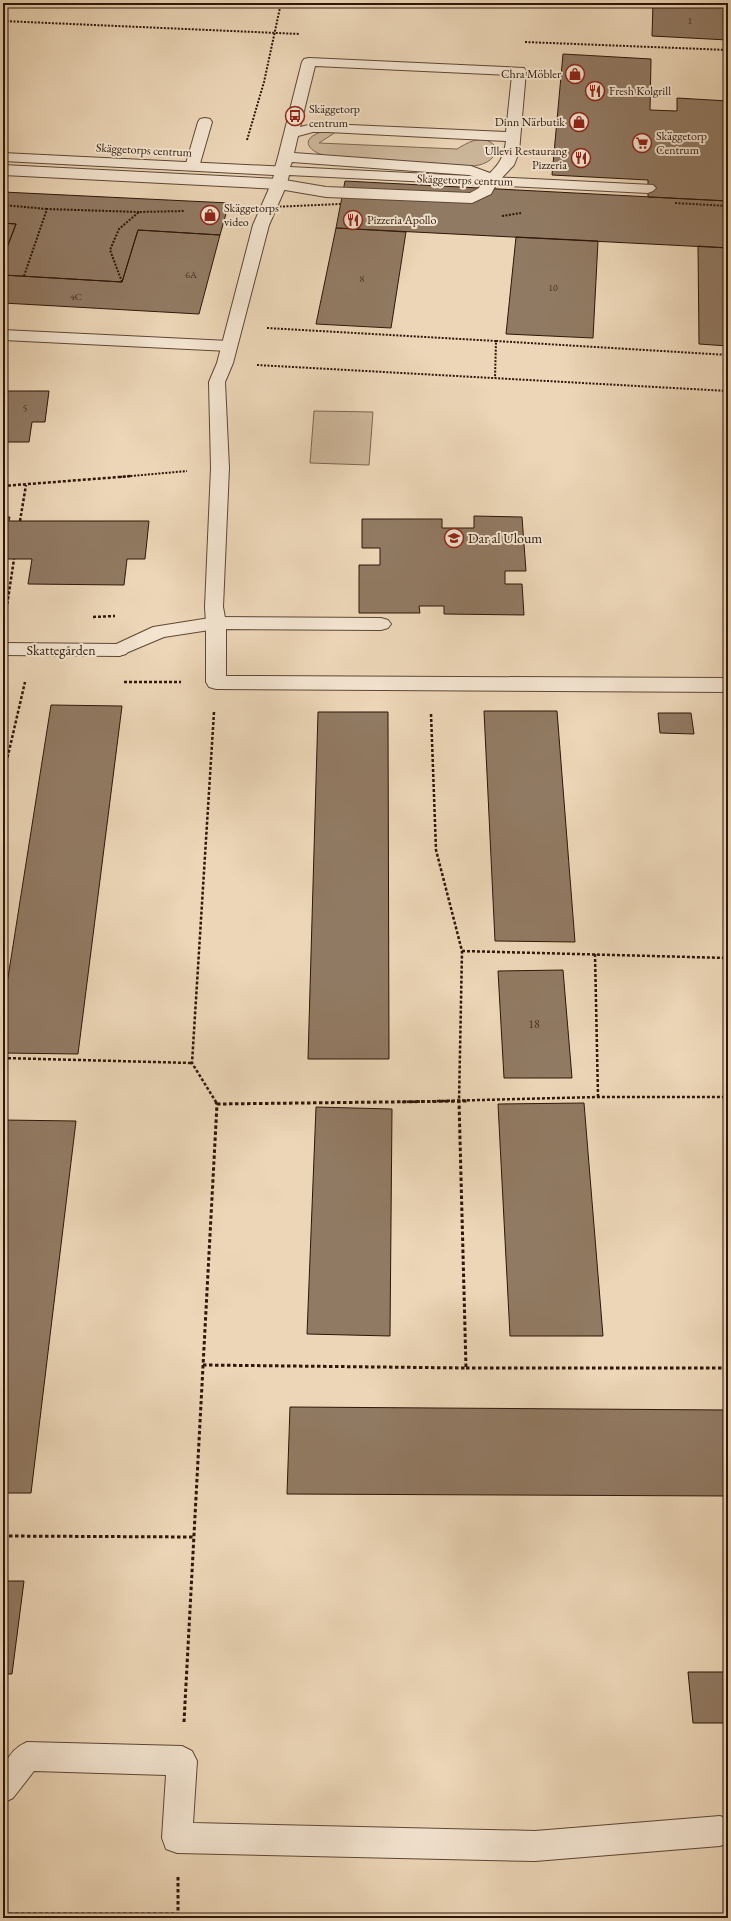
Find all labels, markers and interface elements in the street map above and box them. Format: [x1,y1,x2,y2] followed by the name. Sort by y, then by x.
[688,14,693,27] house number: 1
[564,63,586,85] shop icon: Chra Möbler
[501,66,561,82] place label: Chra Möbler
[584,80,606,102] restaurant icon: Fresh Kolgrill
[609,83,671,99] place label: Fresh Kolgrill
[309,101,360,131] place label: Skäggetorp centrum
[284,105,306,127] bus stop icon: Skäggetorp centrum
[568,111,590,133] shop icon: Dinn Närbutik
[495,114,565,130] place label: Dinn Närbutik
[656,128,707,158] place label: Skäggetorp Centrum
[631,132,653,154] supermarket icon: Skäggetorp Centrum
[95,139,193,161] street label: Skäggetorps centrum
[485,143,568,173] place label: Ullevi Restaurang Pizzeria
[570,147,592,169] restaurant icon: Ullevi Restaurang Pizzeria
[417,170,514,190] street label: Skäggetorps centrum
[224,200,279,230] place label: Skäggetorps video
[199,204,221,226] shop icon: Skäggetorps video
[342,209,364,231] restaurant icon: Pizzeria Apollo
[367,212,436,228] place label: Pizzeria Apollo
[185,268,197,281] house number: 6A
[360,272,365,285] house number: 8
[548,281,558,294] house number: 10
[70,290,82,303] house number: 4C
[23,401,28,414] house number: 5
[443,527,465,549] school or university icon: Dar al Uloum
[468,529,542,547] place label: Dar al Uloum
[26,641,96,659] street label: Skattegården
[528,1016,540,1032] house number: 18

